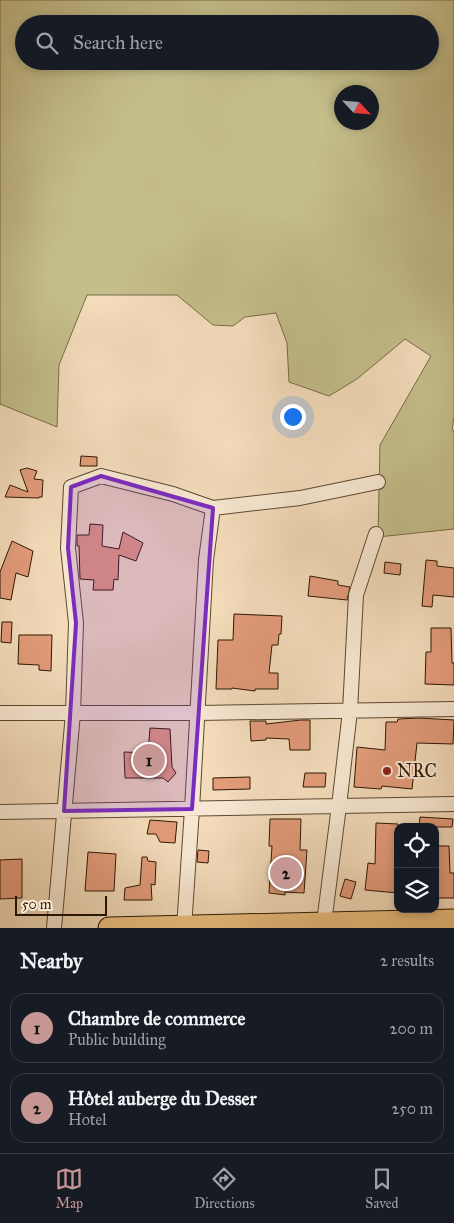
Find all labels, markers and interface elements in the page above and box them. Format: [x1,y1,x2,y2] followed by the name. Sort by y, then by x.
[15,15,439,70] search box
[33,29,61,57] icon: search
[73,31,163,54] text: Search here
[334,85,379,130] north arrow
[280,404,306,430] your location
[133,741,165,779] pin: 1
[397,760,437,782] place label: NRC
[381,765,393,777] marker: NRC
[394,823,439,913] map controls
[394,823,439,868] button: locate
[270,854,302,892] pin: 2
[394,868,439,913] button: layers
[15,893,108,916] scale bar
[22,896,51,913] text: 50 m
[20,948,83,974] text: Nearby
[380,951,434,970] text: 2 results
[68,1007,246,1030] text: Chambre de commerce
[34,1019,40,1038] text: 1
[390,1019,433,1038] text: 200 m
[68,1030,166,1049] text: Public building
[68,1087,257,1110] text: Hôtel auberge du Desser
[33,1099,41,1118] text: 2
[392,1099,433,1118] text: 250 m
[68,1110,106,1129] text: Hotel
[55,1165,83,1212] tab: Map
[194,1165,255,1212] tab: Directions
[365,1165,399,1212] tab: Saved

